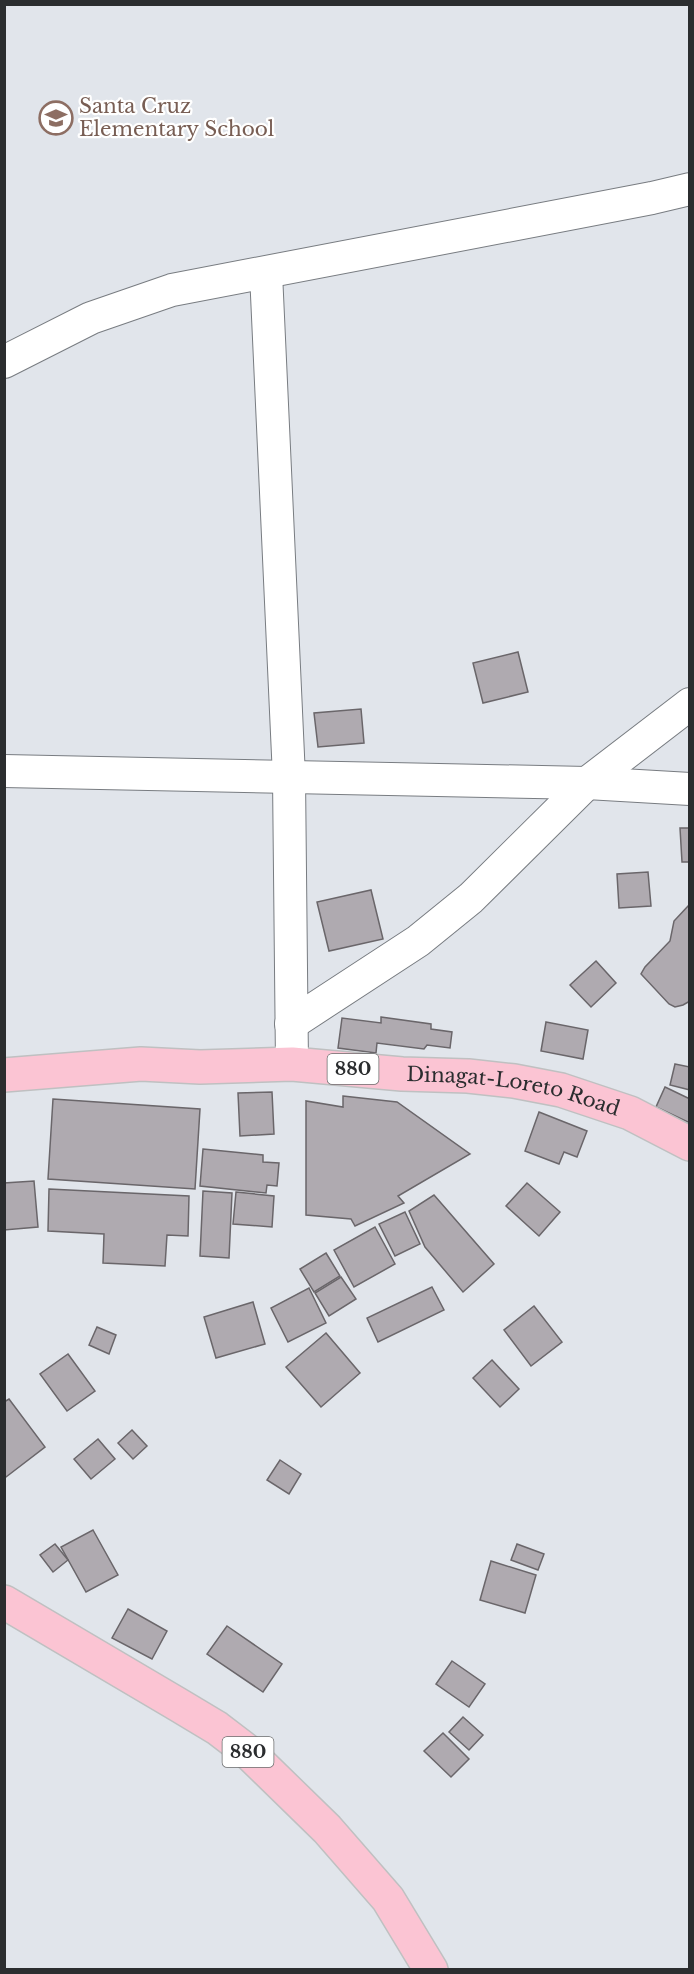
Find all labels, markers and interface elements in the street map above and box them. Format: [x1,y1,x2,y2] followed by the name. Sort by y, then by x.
[79,94,274,141] place label: Santa Cruz Elementary School
[38,100,74,136] school or university icon: Santa Cruz Elementary School
[328,1054,378,1084] road number: 880
[406,1062,623,1121] street label: Dinagat-Loreto Road
[222,1737,274,1767] road number: 880

